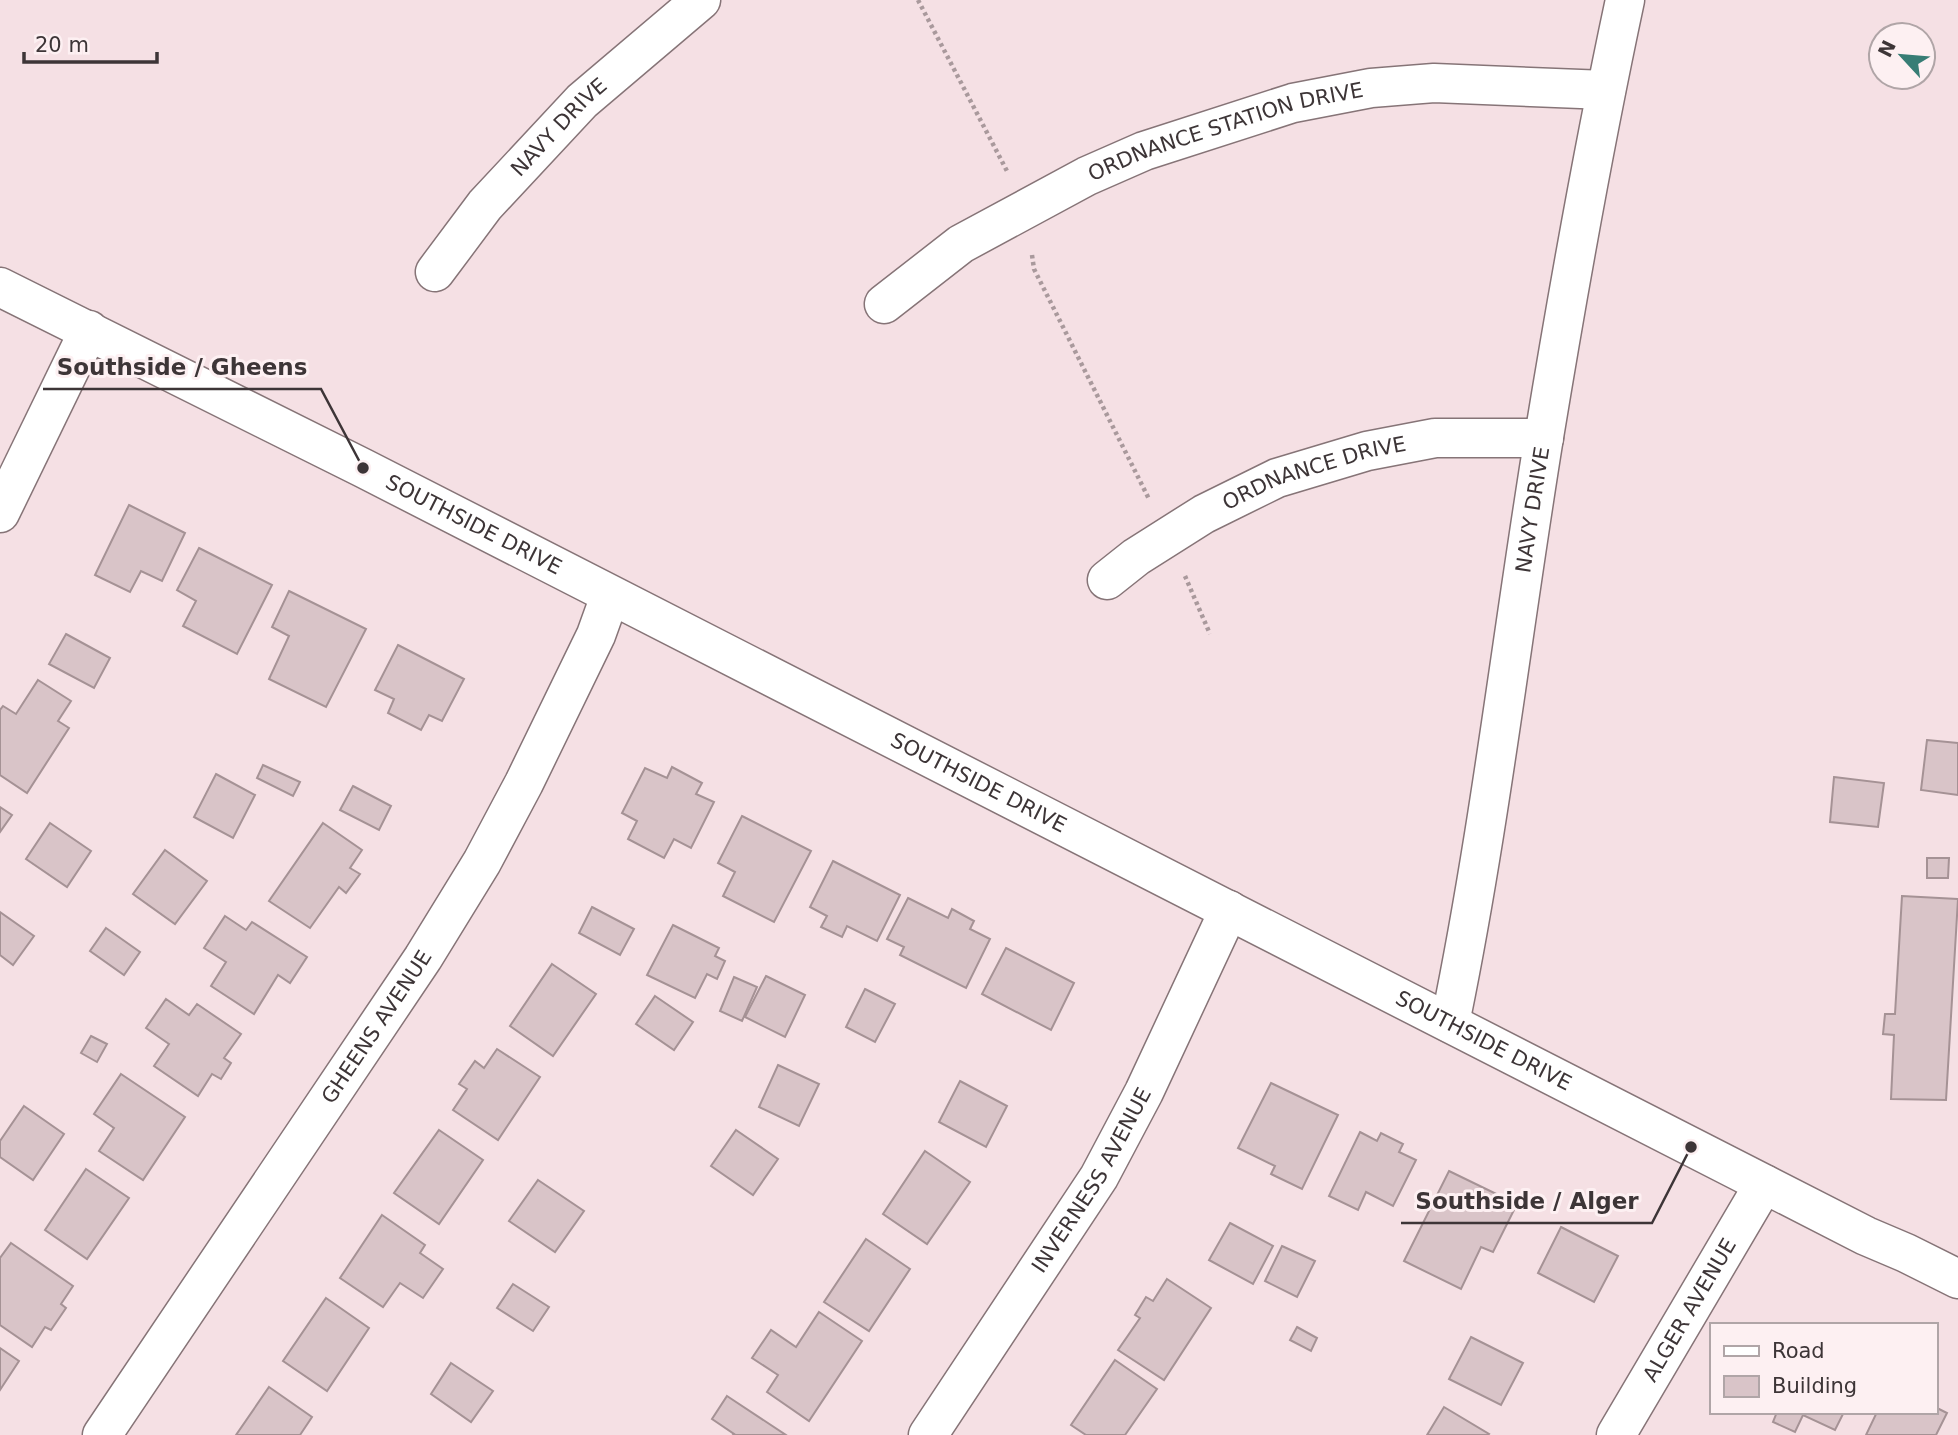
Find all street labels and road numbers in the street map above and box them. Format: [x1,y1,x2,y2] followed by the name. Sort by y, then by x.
[506,73,612,181] street label: NAVY DRIVE
[1084,78,1365,186] street label: ORDNANCE STATION DRIVE
[1219,432,1408,515] street label: ORDNANCE DRIVE
[1511,445,1554,574] street label: NAVY DRIVE
[382,470,566,579] street label: SOUTHSIDE DRIVE
[887,728,1071,837] street label: SOUTHSIDE DRIVE
[317,946,437,1108] street label: GHEENS AVENUE
[1392,986,1575,1095] street label: SOUTHSIDE DRIVE
[1027,1084,1156,1277] street label: INVERNESS AVENUE
[1638,1234,1741,1386] street label: ALGER AVENUE

